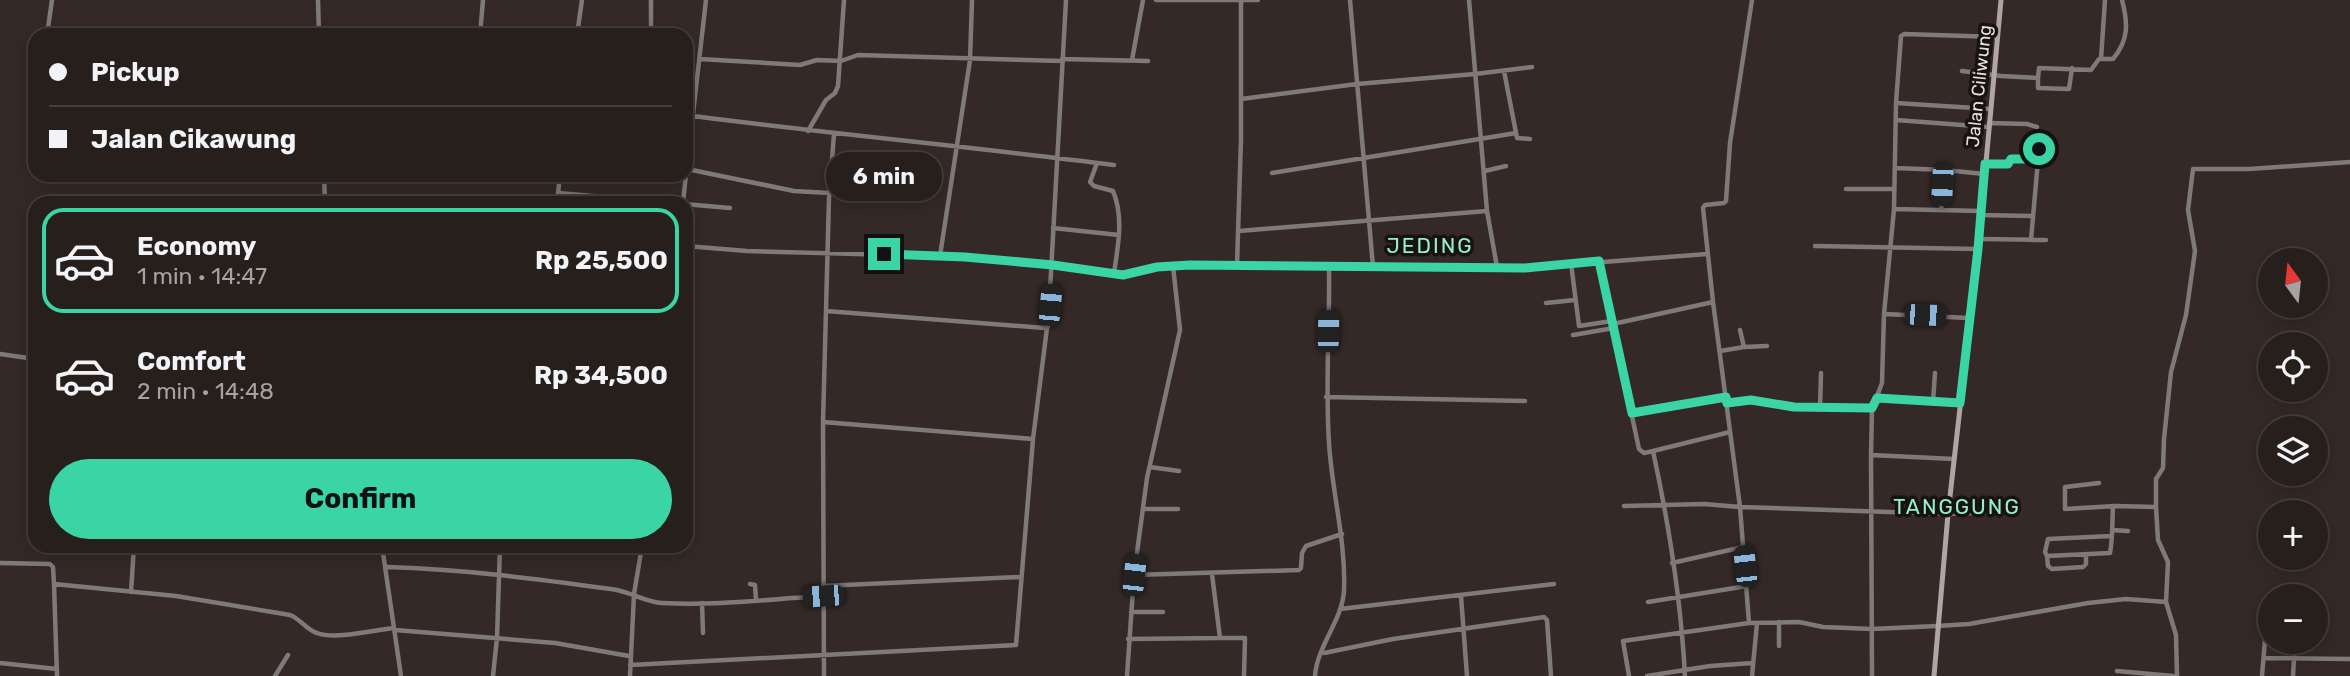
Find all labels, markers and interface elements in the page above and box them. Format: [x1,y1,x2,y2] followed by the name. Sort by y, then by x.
[1962,24,1996,148] street label: Jalan Ciliwung
[91,57,180,88] text: Pickup
[91,124,296,155] text: Jalan Cikawung
[2023,133,2055,165] route start
[826,152,942,202] callout: 6 min
[853,162,915,190] text: 6 min
[1931,163,1954,207] car
[53,229,116,292] icon: car
[137,231,256,262] text: Economy
[1386,233,1474,258] district label: JEDING
[868,238,900,270] route end
[535,245,668,276] text: Rp 25,500
[2258,248,2328,318] north arrow
[2258,248,2328,654] map controls
[137,262,267,290] text: 1 min · 14:47
[1038,283,1063,327] car
[1904,304,1947,326] car
[1318,310,1339,352] car
[2258,332,2328,402] button: locate
[53,344,116,407] icon: car
[137,346,246,377] text: Comfort
[534,360,668,391] text: Rp 34,500
[137,377,274,405] text: 2 min · 14:48
[2258,416,2328,486] button: layers
[49,459,672,539] button: Confirm
[1893,494,2021,519] district label: TANGGUNG
[2258,500,2328,570] button: +
[1733,544,1758,588] car
[1122,553,1147,597] car
[802,584,845,608] car
[2258,584,2328,654] button: −

